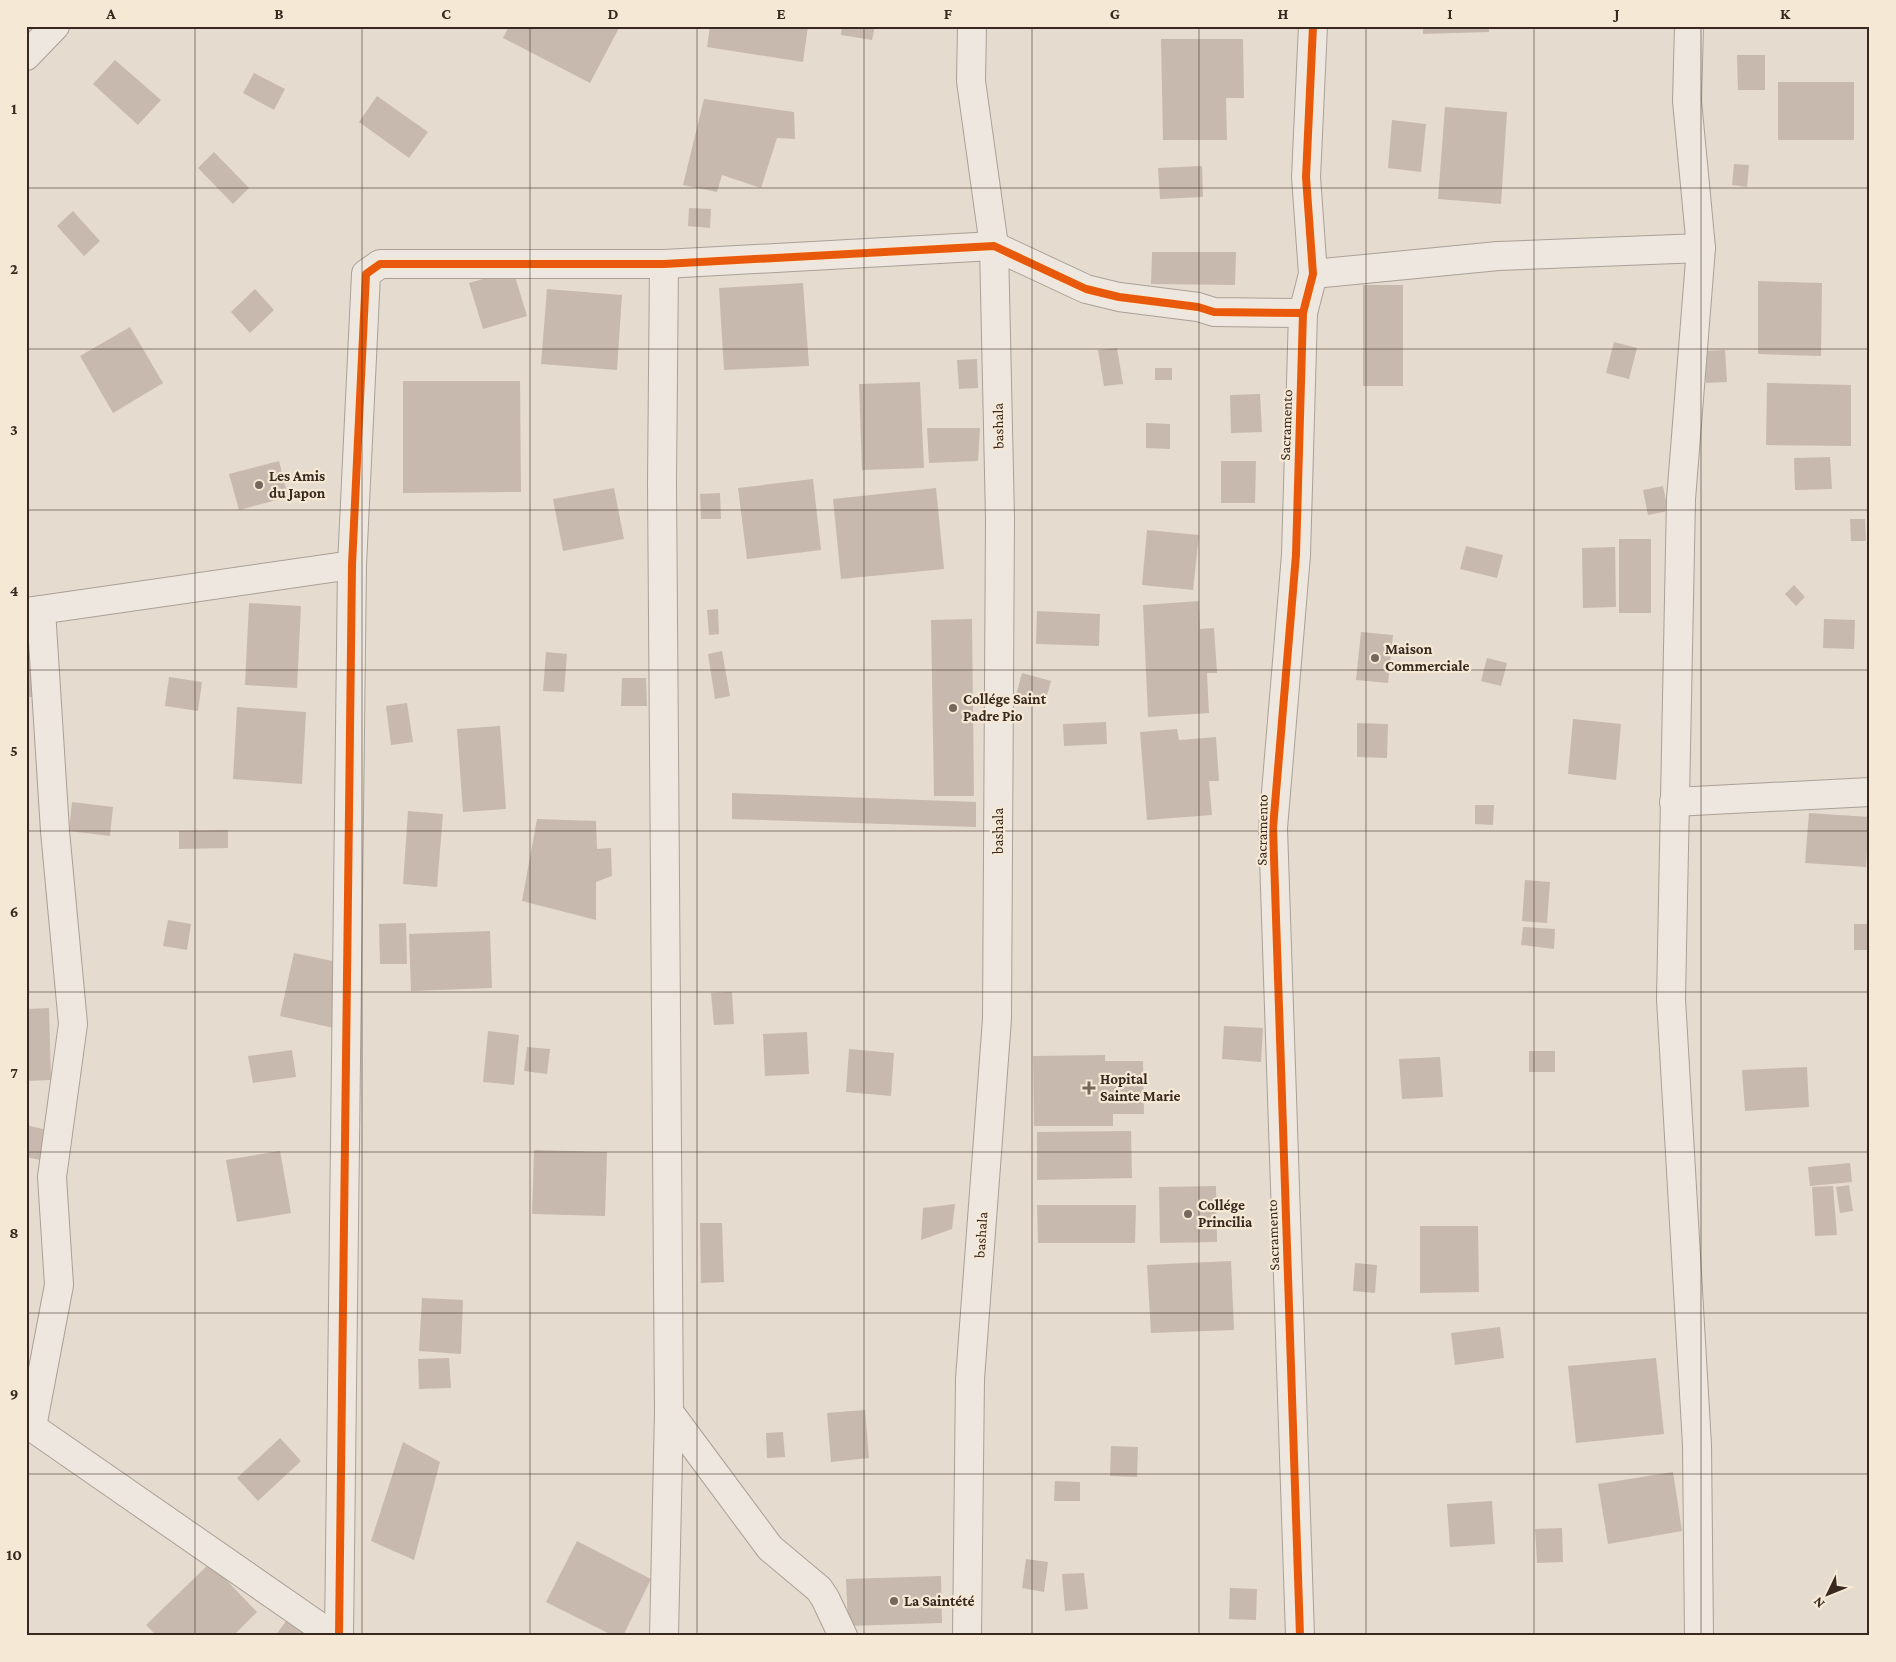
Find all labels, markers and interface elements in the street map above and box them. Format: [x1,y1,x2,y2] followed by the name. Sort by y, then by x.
[105,5,116,22] text: A
[274,5,284,22] text: B
[441,5,451,22] text: C
[607,5,619,22] text: D
[776,5,786,22] text: E
[944,5,953,22] text: F
[1110,5,1120,22] text: G
[1278,5,1289,22] text: H
[1447,5,1453,22] text: I
[1612,5,1620,22] text: J
[1780,5,1791,22] text: K
[11,100,17,117] text: 1
[10,260,18,277] text: 2
[1277,389,1295,461] street label: Sacramento
[990,403,1006,449] street label: bashala
[10,421,18,438] text: 3
[269,468,326,501] place label: Les Amis du Japon
[253,479,265,491] marker: Les Amis du Japon
[10,582,19,599] text: 4
[1385,641,1470,674] place label: Maison Commerciale
[1369,652,1381,664] marker: Maison Commerciale
[963,691,1047,724] place label: Collége Saint Padre Pio
[947,702,959,714] marker: Collége Saint Padre Pio
[10,742,18,759] text: 5
[1253,794,1271,866] street label: Sacramento
[990,808,1006,854] street label: bashala
[10,903,18,920] text: 6
[10,1064,18,1081] text: 7
[1100,1071,1181,1104] place label: Hopital Sainte Marie
[1082,1081,1096,1095] marker: Hopital Sainte Marie
[1198,1197,1253,1230] place label: Collége Princilia
[1264,1199,1282,1271] street label: Sacramento
[1182,1208,1194,1220] marker: Collége Princilia
[971,1211,991,1259] street label: bashala
[9,1224,19,1241] text: 8
[10,1385,18,1402] text: 9
[6,1546,22,1563] text: 10
[1804,1570,1854,1620] north arrow
[904,1593,974,1609] place label: La Saintété
[1809,1594,1828,1612] text: N
[888,1595,900,1607] marker: La Saintété

